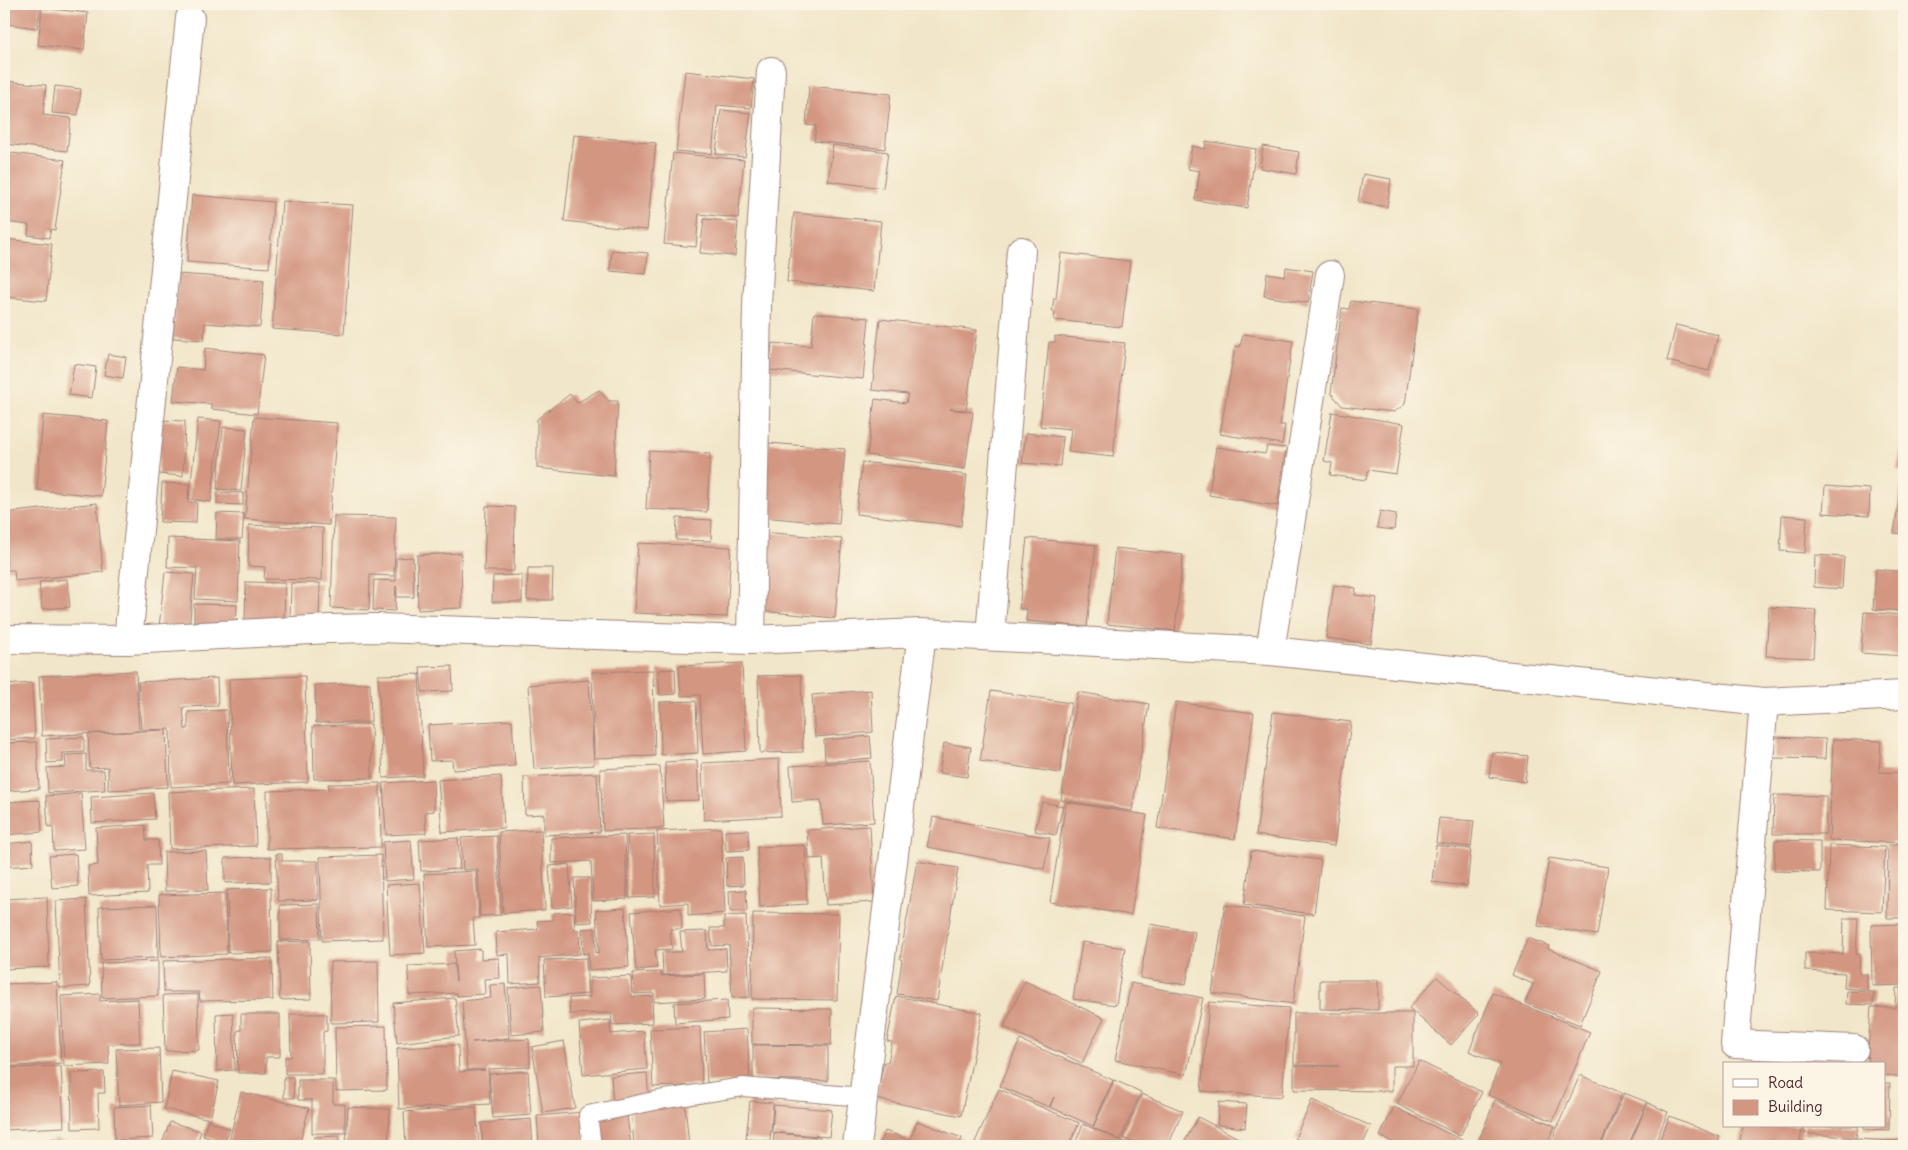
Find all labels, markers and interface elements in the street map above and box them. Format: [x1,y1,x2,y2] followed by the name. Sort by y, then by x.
[1723,1062,1886,1128] legend
[1768,1073,1803,1092] text: Road
[1768,1097,1823,1116] text: Building

